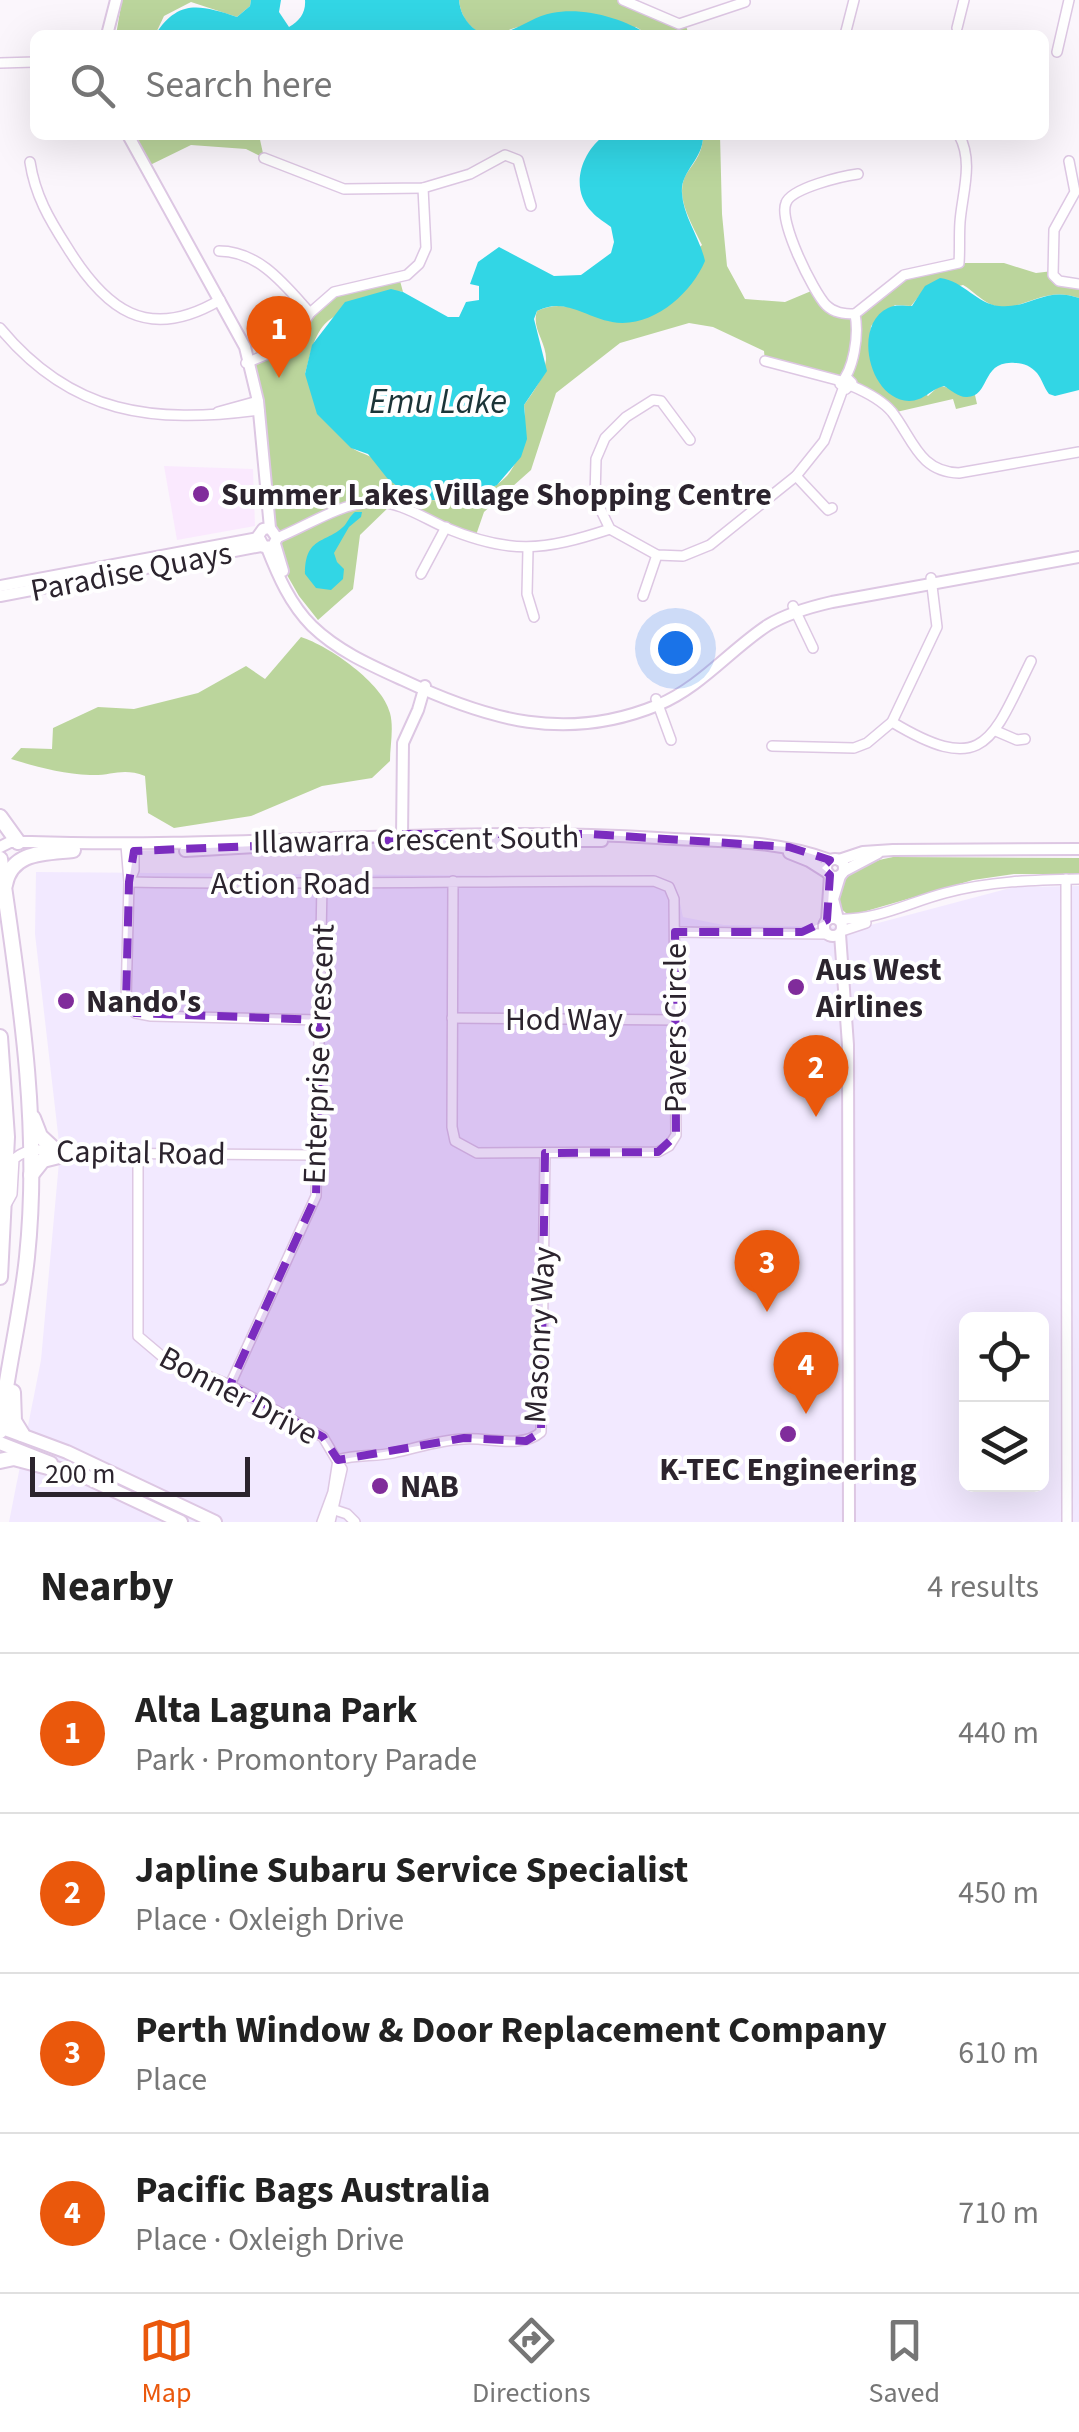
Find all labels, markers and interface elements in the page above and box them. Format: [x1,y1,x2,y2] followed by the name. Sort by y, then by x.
[30,30,1049,140] search box
[65,58,120,113] icon: search
[145,58,332,112] text: Search here
[246,296,312,378] pin: 1
[369,377,507,427] water label: Emu Lake
[221,472,772,518] place label: Summer Lakes Village Shopping Centre
[190,483,212,505] marker: Summer Lakes Village Shopping Centre
[27,530,236,614] street label: Paradise Quays
[650,623,701,674] your location
[252,814,580,866] street label: Illawarra Crescent South
[211,861,371,907] street label: Action Road
[291,923,347,1185] street label: Enterprise Crescent
[653,943,699,1113] street label: Pavers Circle
[815,947,941,1030] place label: Aus West Airlines
[785,976,807,998] marker: Aus West Airlines
[86,979,201,1025] place label: Nando's
[55,990,77,1012] marker: Nando's
[505,997,623,1043] street label: Hod Way
[784,1034,848,1117] pin: 2
[56,1129,226,1177] street label: Capital Road
[734,1230,800,1312] pin: 3
[512,1246,568,1424] street label: Masonry Way
[959,1312,1049,1492] map controls
[959,1312,1049,1402] button: locate
[774,1332,838,1414] pin: 4
[151,1335,326,1457] street label: Bonner Drive
[959,1402,1049,1492] button: layers
[777,1423,799,1445] marker: K-TEC Engineering
[659,1447,917,1493] place label: K-TEC Engineering
[30,1452,250,1496] scale bar
[45,1454,116,1494] text: 200 m
[400,1464,459,1510] place label: NAB
[369,1475,391,1497] marker: NAB
[40,1557,174,1617] text: Nearby
[927,1564,1039,1610] text: 4 results
[135,1683,417,1737] text: Alta Laguna Park
[64,1710,81,1756] text: 1
[958,1710,1039,1756] text: 440 m
[135,1737,477,1783] text: Park · Promontory Parade
[135,1843,688,1897] text: Japline Subaru Service Specialist
[64,1870,81,1916] text: 2
[958,1870,1039,1916] text: 450 m
[135,1897,404,1943] text: Place · Oxleigh Drive
[135,2003,887,2057] text: Perth Window & Door Replacement Company
[64,2030,81,2076] text: 3
[958,2030,1039,2076] text: 610 m
[135,2057,207,2103] text: Place
[135,2163,491,2217] text: Pacific Bags Australia
[64,2190,81,2236] text: 4
[958,2190,1039,2236] text: 710 m
[135,2217,404,2263] text: Place · Oxleigh Drive
[139,2313,194,2413] tab: Map
[472,2313,591,2413] tab: Directions
[869,2313,940,2413] tab: Saved

